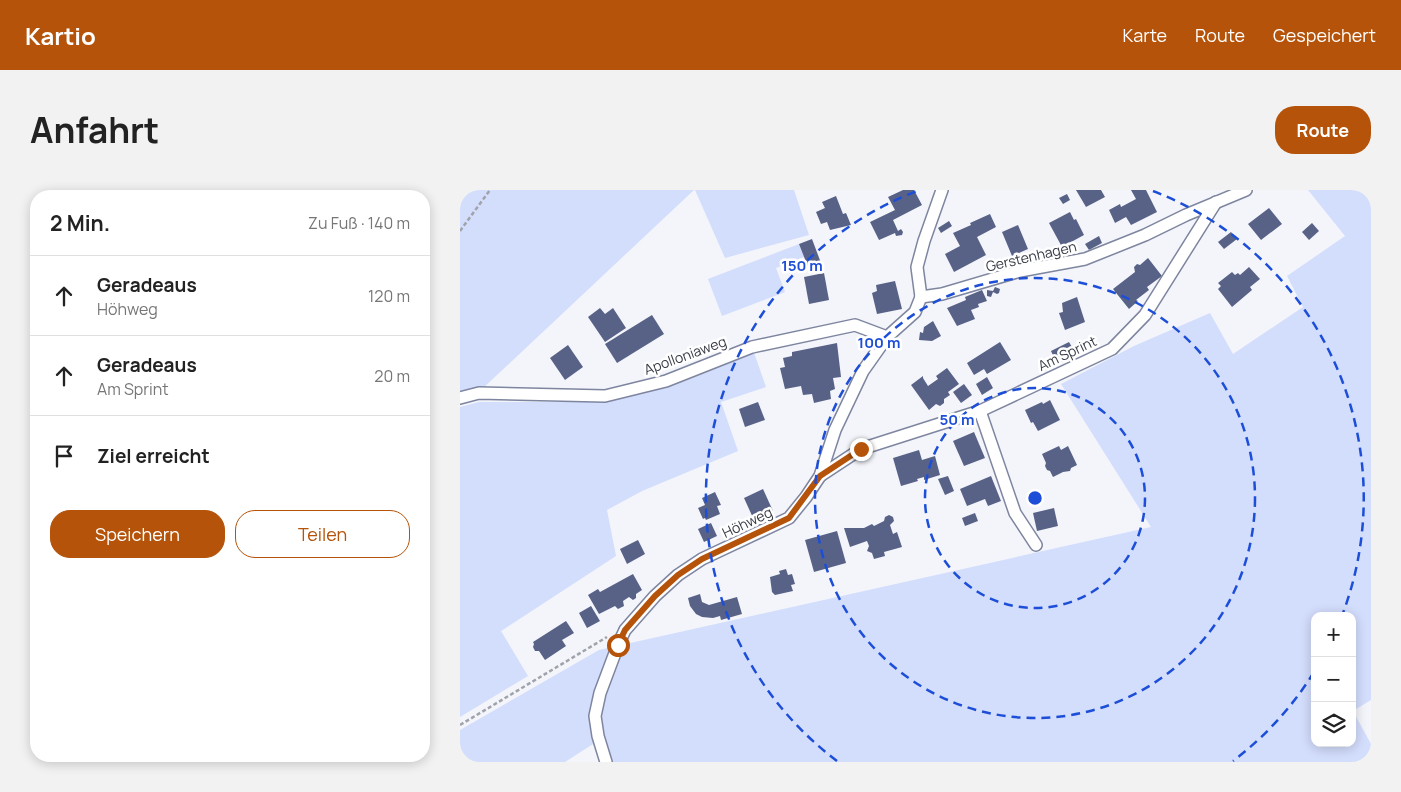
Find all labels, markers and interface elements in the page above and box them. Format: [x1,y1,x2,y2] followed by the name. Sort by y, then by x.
[25,19,96,52] text: Kartio
[1122,23,1167,47] text: Karte
[1195,23,1245,47] text: Route
[1273,23,1376,47] text: Gespeichert
[30,106,159,154] text: Anfahrt
[1275,106,1371,154] button: Route
[50,209,110,237] text: 2 Min.
[308,212,410,234] text: Zu Fuß · 140 m
[984,236,1078,276] street label: Gerstenhagen
[781,255,823,276] text: 150 m
[97,272,197,298] text: Geradeaus
[50,282,78,310] icon: ahead
[368,285,410,307] text: 120 m
[97,298,158,320] text: Höhweg
[641,331,729,379] street label: Apolloniaweg
[1035,331,1100,375] street label: Am Sprint
[858,332,900,353] text: 100 m
[97,352,197,378] text: Geradeaus
[50,362,78,390] icon: ahead
[374,365,410,387] text: 20 m
[97,378,169,400] text: Am Sprint
[939,409,975,430] text: 50 m
[850,438,873,461] route end
[50,442,78,470] icon: arrive
[97,443,210,469] text: Ziel erreicht
[1026,489,1044,507] centre of rings
[719,502,775,542] street label: Höhweg
[50,510,225,558] button: Speichern
[235,510,410,558] button: Teilen
[1311,612,1356,747] map controls
[1311,612,1356,657] button: +
[607,634,630,657] route start
[1311,657,1356,702] button: −
[1311,702,1356,747] button: layers

